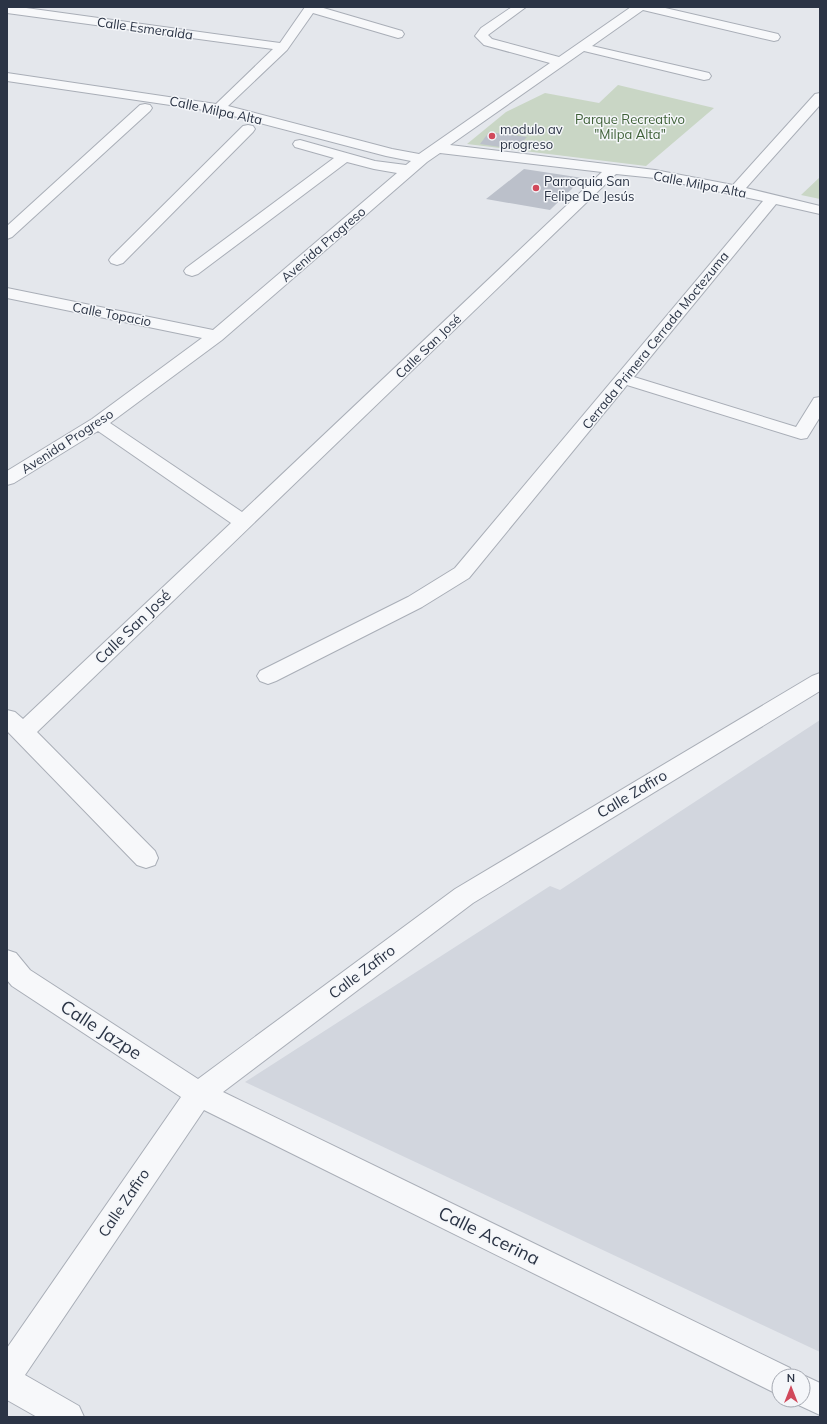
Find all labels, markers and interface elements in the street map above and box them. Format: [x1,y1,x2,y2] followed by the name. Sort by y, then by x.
[96,13,194,43] street label: Calle Esmeralda
[168,92,264,128] street label: Calle Milpa Alta
[575,111,685,142] park label: Parque Recreativo "Milpa Alta"
[500,121,563,152] place label: modulo av progreso
[487,131,497,141] marker: modulo av progreso
[652,167,748,201] street label: Calle Milpa Alta
[544,173,635,204] place label: Parroquia San Felipe De Jesús
[531,183,541,193] marker: Parroquia San Felipe De Jesús
[278,203,368,285] street label: Avenida Progreso
[578,248,732,432] street label: Cerrada Primera Cerrada Moctezuma
[71,299,153,329] street label: Calle Topacio
[392,311,464,381] street label: Calle San José
[18,405,116,477] street label: Avenida Progreso
[91,586,175,668] street label: Calle San José
[593,765,670,822] street label: Calle Zafiro
[325,940,399,1003] street label: Calle Zafiro
[56,995,146,1064] street label: Calle Jazpe
[94,1165,153,1241] street label: Calle Zafiro
[435,1201,544,1270] street label: Calle Acerina
[771,1368,811,1408] north arrow
[787,1371,795,1385] text: N

